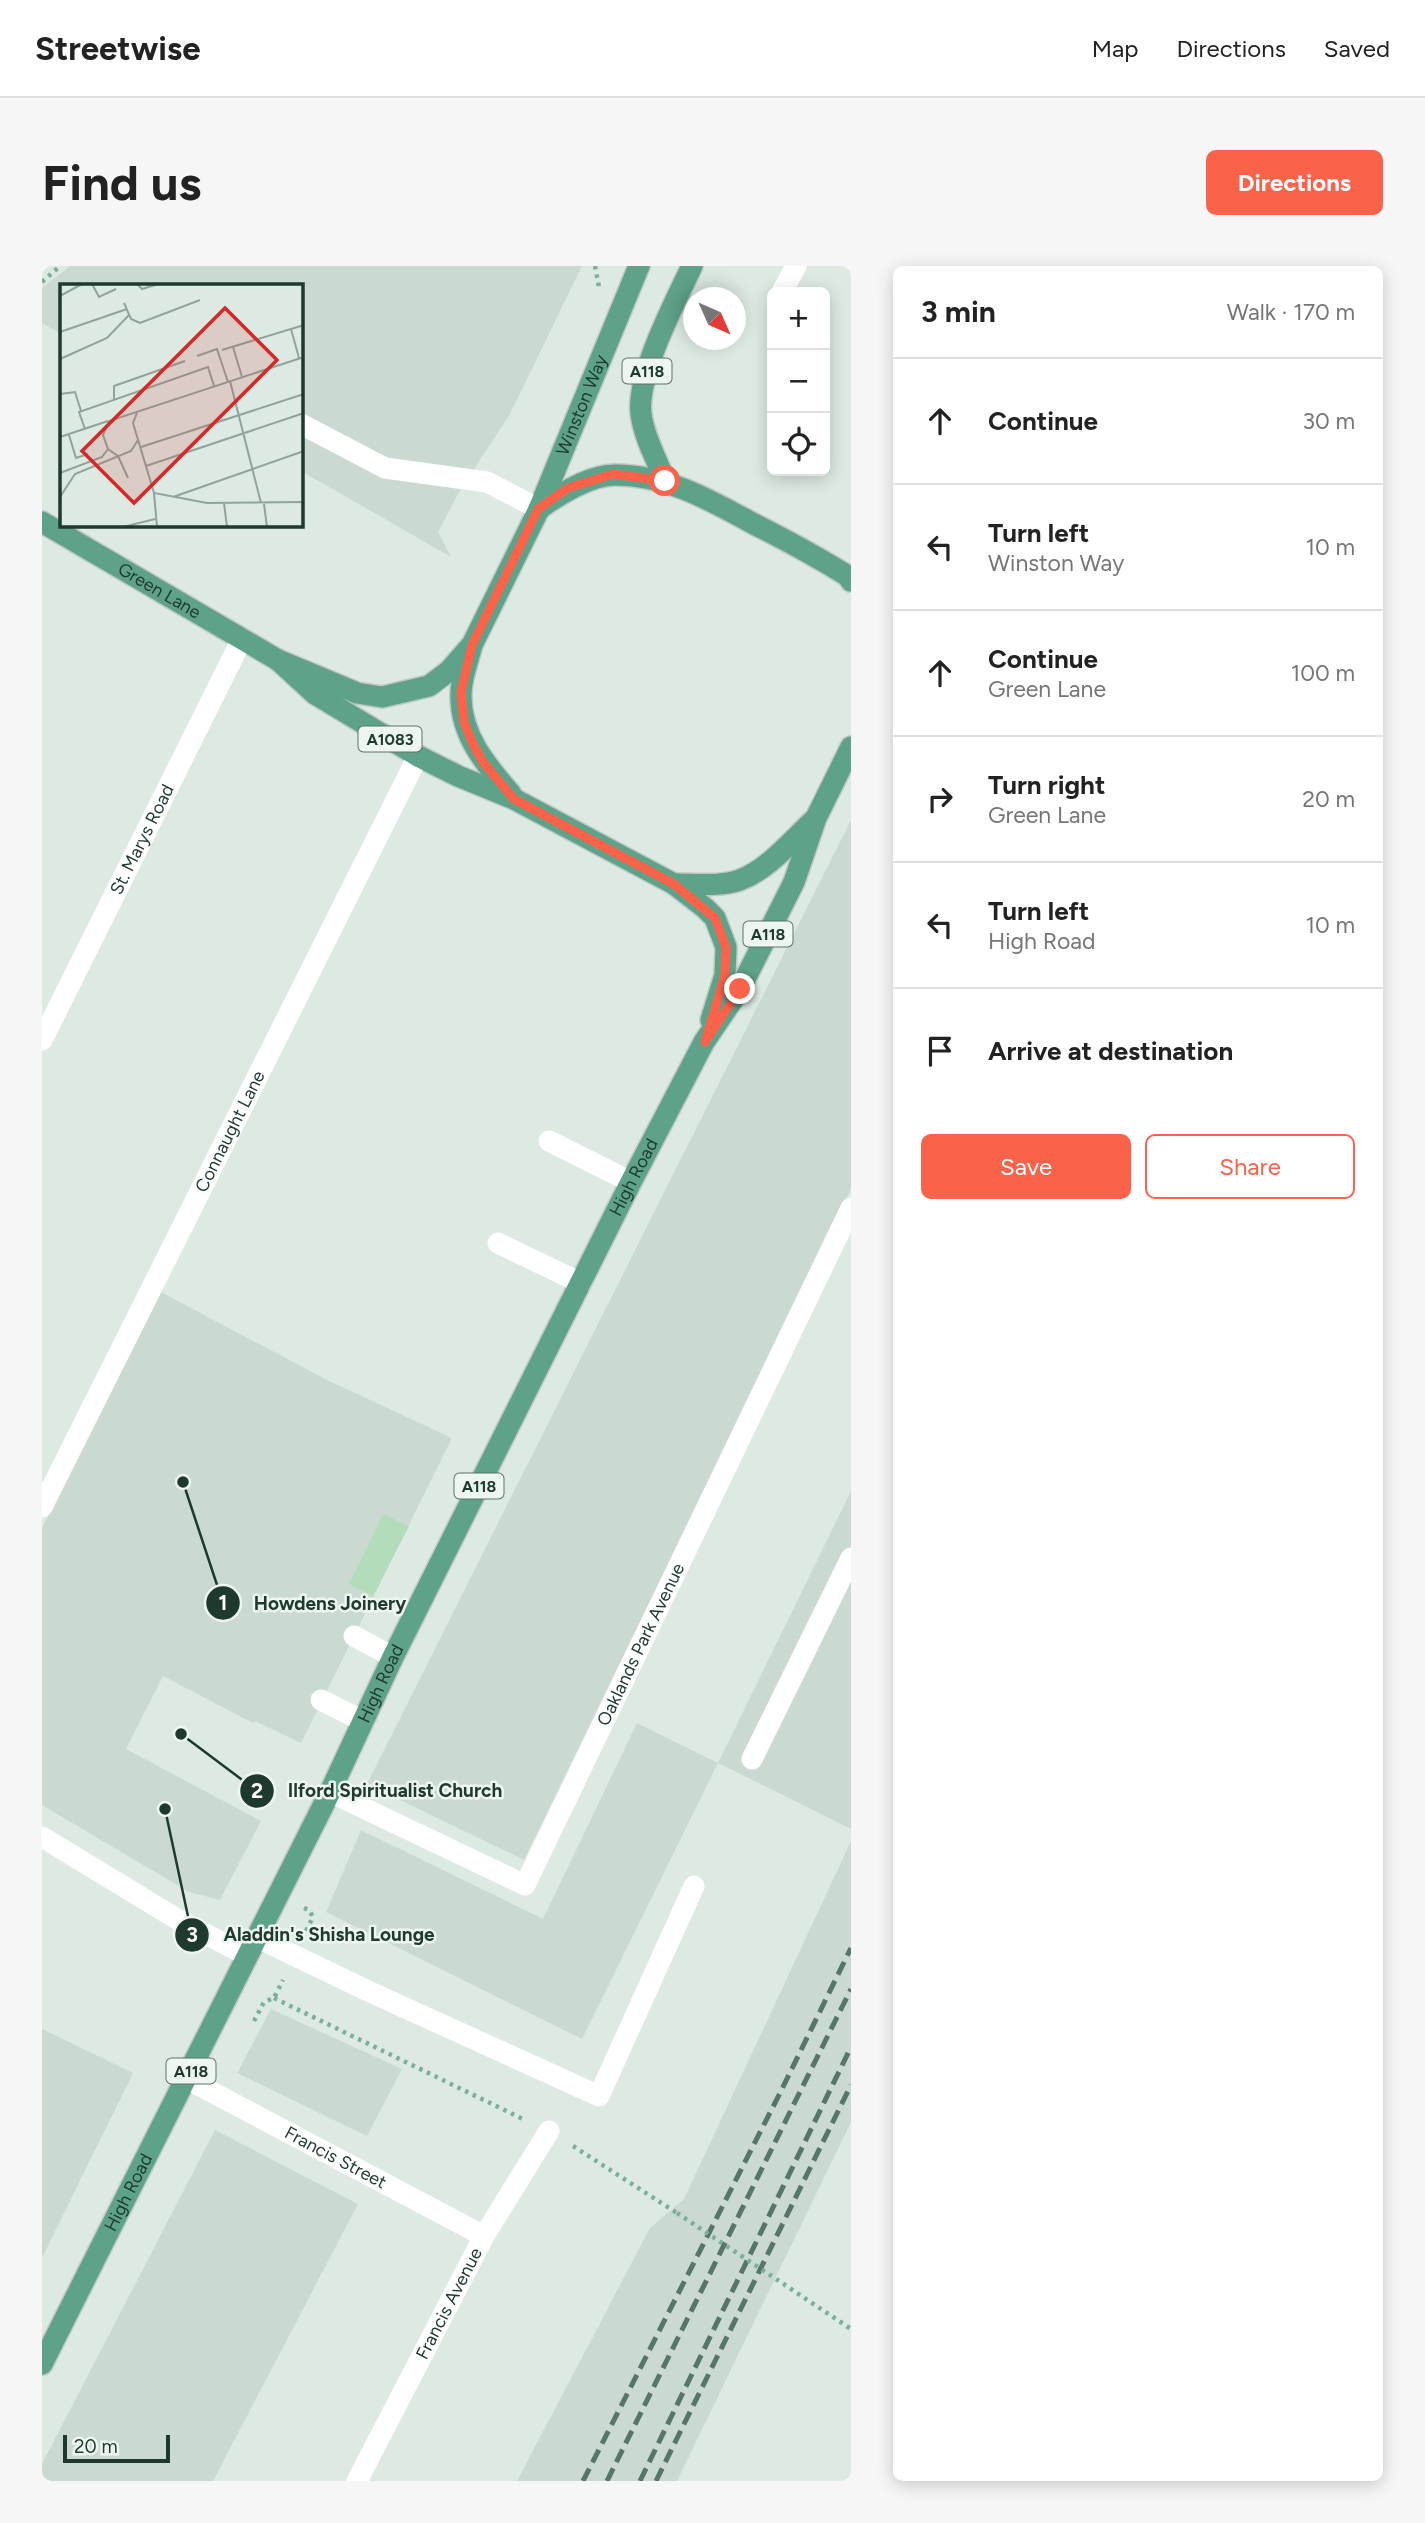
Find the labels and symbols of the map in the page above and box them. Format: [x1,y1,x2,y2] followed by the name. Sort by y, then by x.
[60,284,303,527] inset map
[683,287,746,350] north arrow
[551,351,612,459] street label: Winston Way
[622,358,672,384] road number: A118
[649,465,680,496] route start
[114,558,205,624] street label: Green Lane
[358,726,422,752] road number: A1083
[105,781,179,898] street label: St. Marys Road
[744,922,792,946] road number: A118
[724,973,755,1004] route end
[190,1067,270,1196] street label: Connaught Lane
[605,1135,663,1220] street label: High Road
[454,1474,504,1498] road number: A118
[592,1559,689,1729] street label: Oaklands Park Avenue
[205,1583,421,1623] callout: Howdens Joinery
[219,1590,227,1615] text: 1
[254,1592,406,1615] text: Howdens Joinery
[353,1641,409,1726] street label: High Road
[239,1771,517,1811] callout: Ilford Spiritualist Church
[251,1778,263,1803] text: 2
[288,1779,502,1802] text: Ilford Spiritualist Church
[174,1915,448,1955] callout: Aladdin's Shisha Lounge
[186,1922,198,1947] text: 3
[223,1923,435,1946] text: Aladdin's Shisha Lounge
[166,2058,216,2083] road number: A118
[281,2122,390,2194] street label: Francis Street
[100,2150,157,2235] street label: High Road
[411,2244,487,2363] street label: Francis Avenue
[63,2432,170,2464] scale bar

